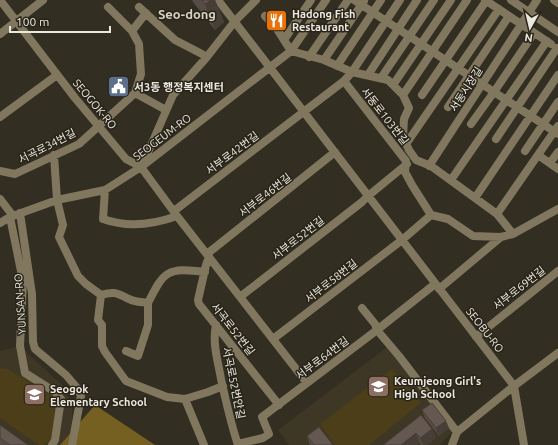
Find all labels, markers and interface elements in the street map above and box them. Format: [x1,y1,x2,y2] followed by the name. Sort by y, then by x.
[158,7,216,21] district label: Seo-dong
[264,7,290,33] restaurant icon: Hadong Fish Restaurant
[10,8,110,34] scale bar
[292,8,356,33] place label: Hadong Fish Restaurant
[510,8,550,48] north arrow
[16,15,49,28] text: 100 m
[524,31,534,44] text: N
[447,65,485,113] street label: 서동시장길
[105,74,131,100] public building icon: 서3동 행정복지센터
[71,77,119,131] street label: SEOGOK-RO
[134,81,224,93] place label: 서3동 행정복지센터
[359,85,411,147] street label: 서동로103번길
[131,111,193,163] street label: SEOGEUM-RO
[16,126,78,166] street label: 서곡로34번길
[203,129,261,177] street label: 서부로42번길
[236,171,294,219] street label: 서부로46번길
[269,214,327,262] street label: 서부로52번길
[302,257,360,305] street label: 서부로58번길
[490,264,548,312] street label: 서부로69번길
[12,273,28,335] street label: YUNSAN-RO
[209,300,257,358] street label: 서곡로52번길
[464,305,506,355] street label: SEOBU-RO
[293,334,351,382] street label: 서부로64번길
[221,346,247,420] street label: 서곡로52번안길
[365,374,391,400] school or university icon: Keumjeong Girl's High School
[394,375,481,400] place label: Keumjeong Girl's High School
[21,382,47,408] school or university icon: Seogok Elementary School
[50,383,148,408] place label: Seogok Elementary School

